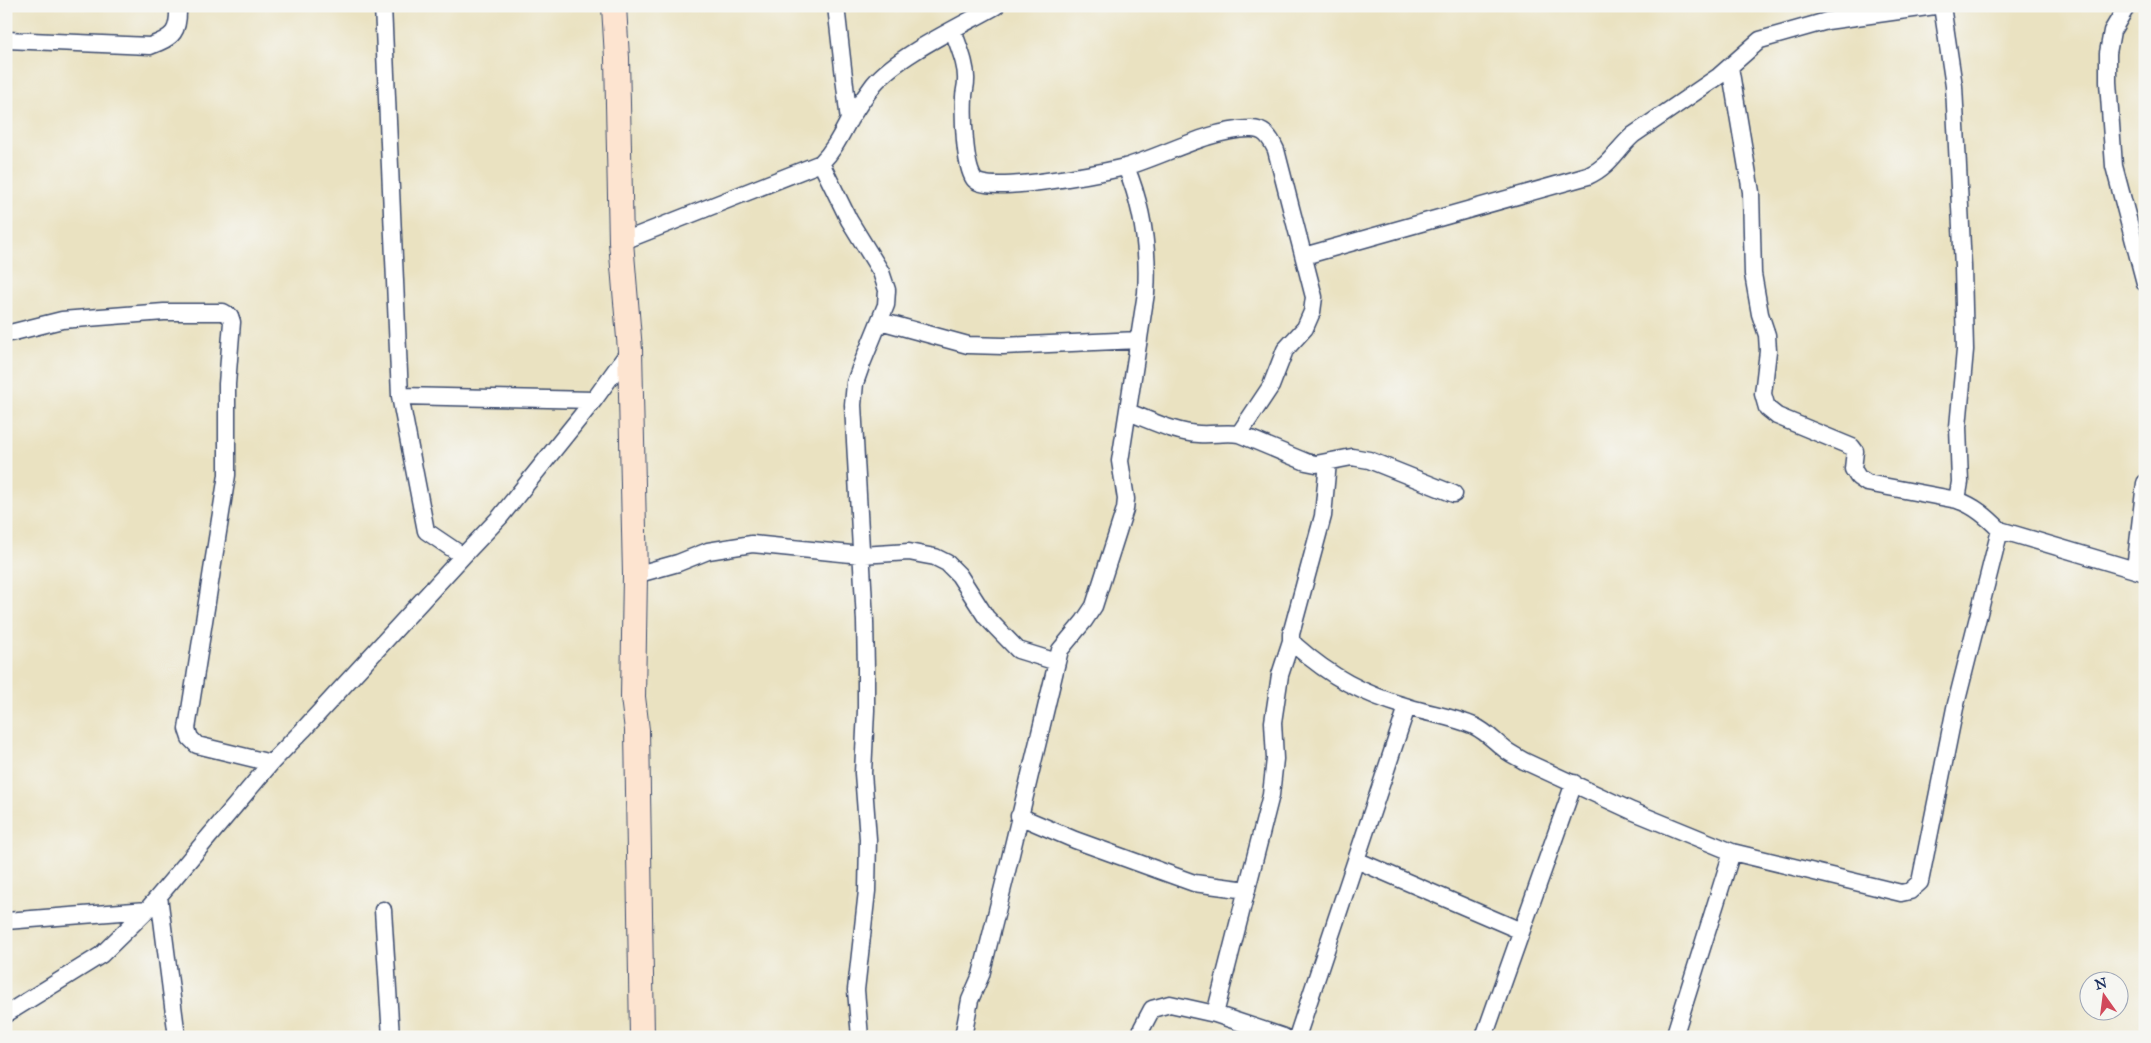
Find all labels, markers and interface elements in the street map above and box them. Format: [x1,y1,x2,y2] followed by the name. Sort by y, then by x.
[2078,970,2128,1020] north arrow
[2093,974,2109,994] text: N

